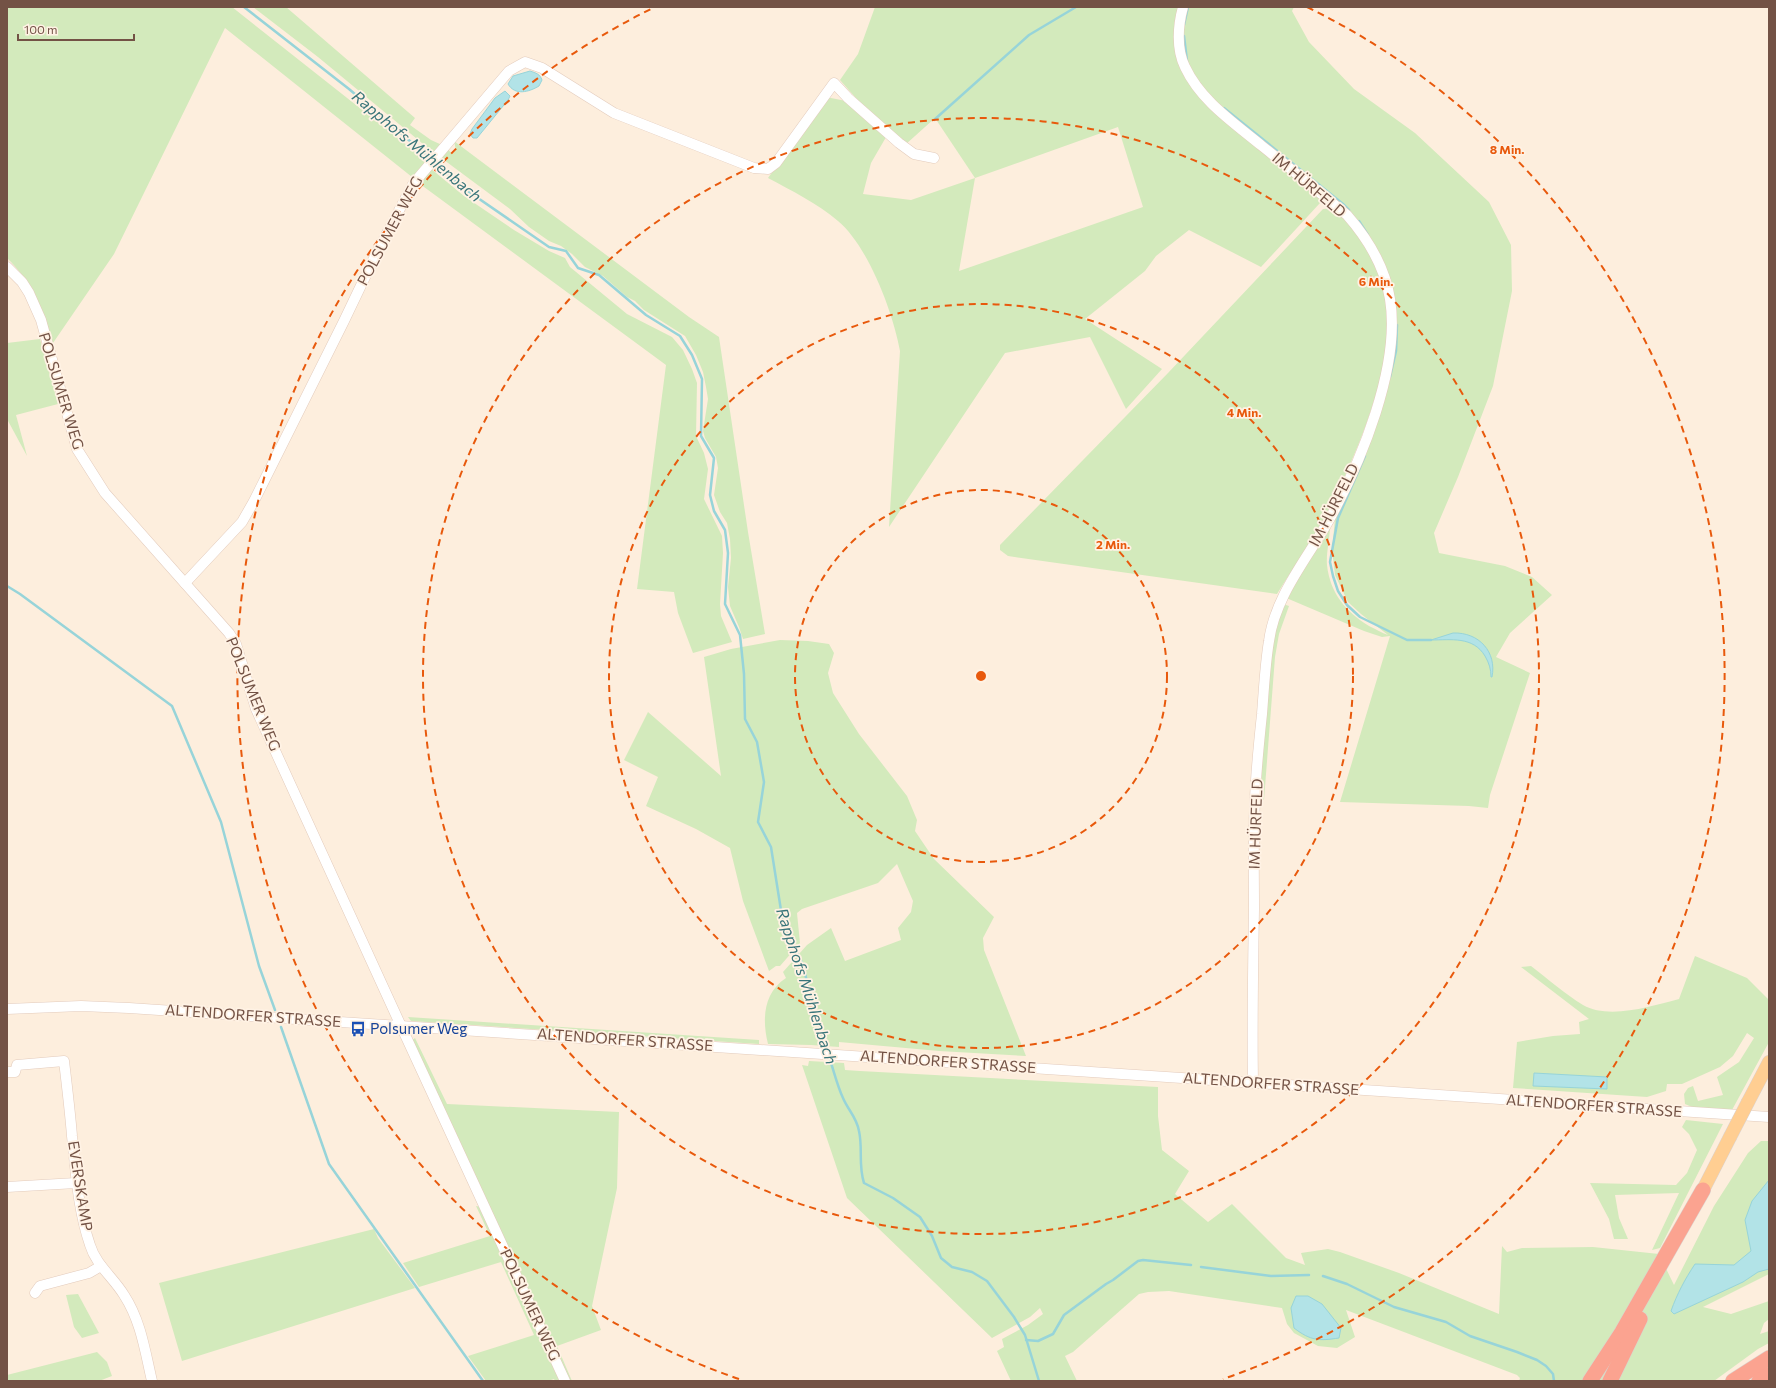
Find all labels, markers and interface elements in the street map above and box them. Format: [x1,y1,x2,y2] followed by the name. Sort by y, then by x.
[18,16,134,42] scale bar
[24,22,58,36] text: 100 m
[349,86,486,205] water label: Rapphofs Mühlenbach
[1490,142,1524,156] text: 8 Min.
[1269,148,1350,220] street label: IM HÜRFELD
[353,173,426,288] street label: POLSUMER WEG
[1359,274,1393,288] text: 6 Min.
[36,330,88,451] street label: POLSUMER WEG
[1227,405,1261,419] text: 4 Min.
[1304,460,1362,549] street label: IM HÜRFELD
[1096,537,1130,551] text: 2 Min.
[223,634,285,753] street label: POLSUMER WEG
[974,669,988,683] centre of rings
[1244,778,1266,870] street label: IM HÜRFELD
[773,905,842,1066] water label: Rapphofs Mühlenbach
[165,1000,342,1030] street label: ALTENDORFER STRASSE
[370,1019,467,1037] place label: Polsumer Weg
[349,1020,367,1038] bus stop icon: Polsumer Weg
[537,1024,714,1054] street label: ALTENDORFER STRASSE
[860,1046,1037,1076] street label: ALTENDORFER STRASSE
[1183,1068,1360,1098] street label: ALTENDORFER STRASSE
[1506,1090,1683,1120] street label: ALTENDORFER STRASSE
[65,1139,97,1232] street label: EVERSKAMP
[497,1246,565,1363] street label: POLSUMER WEG

